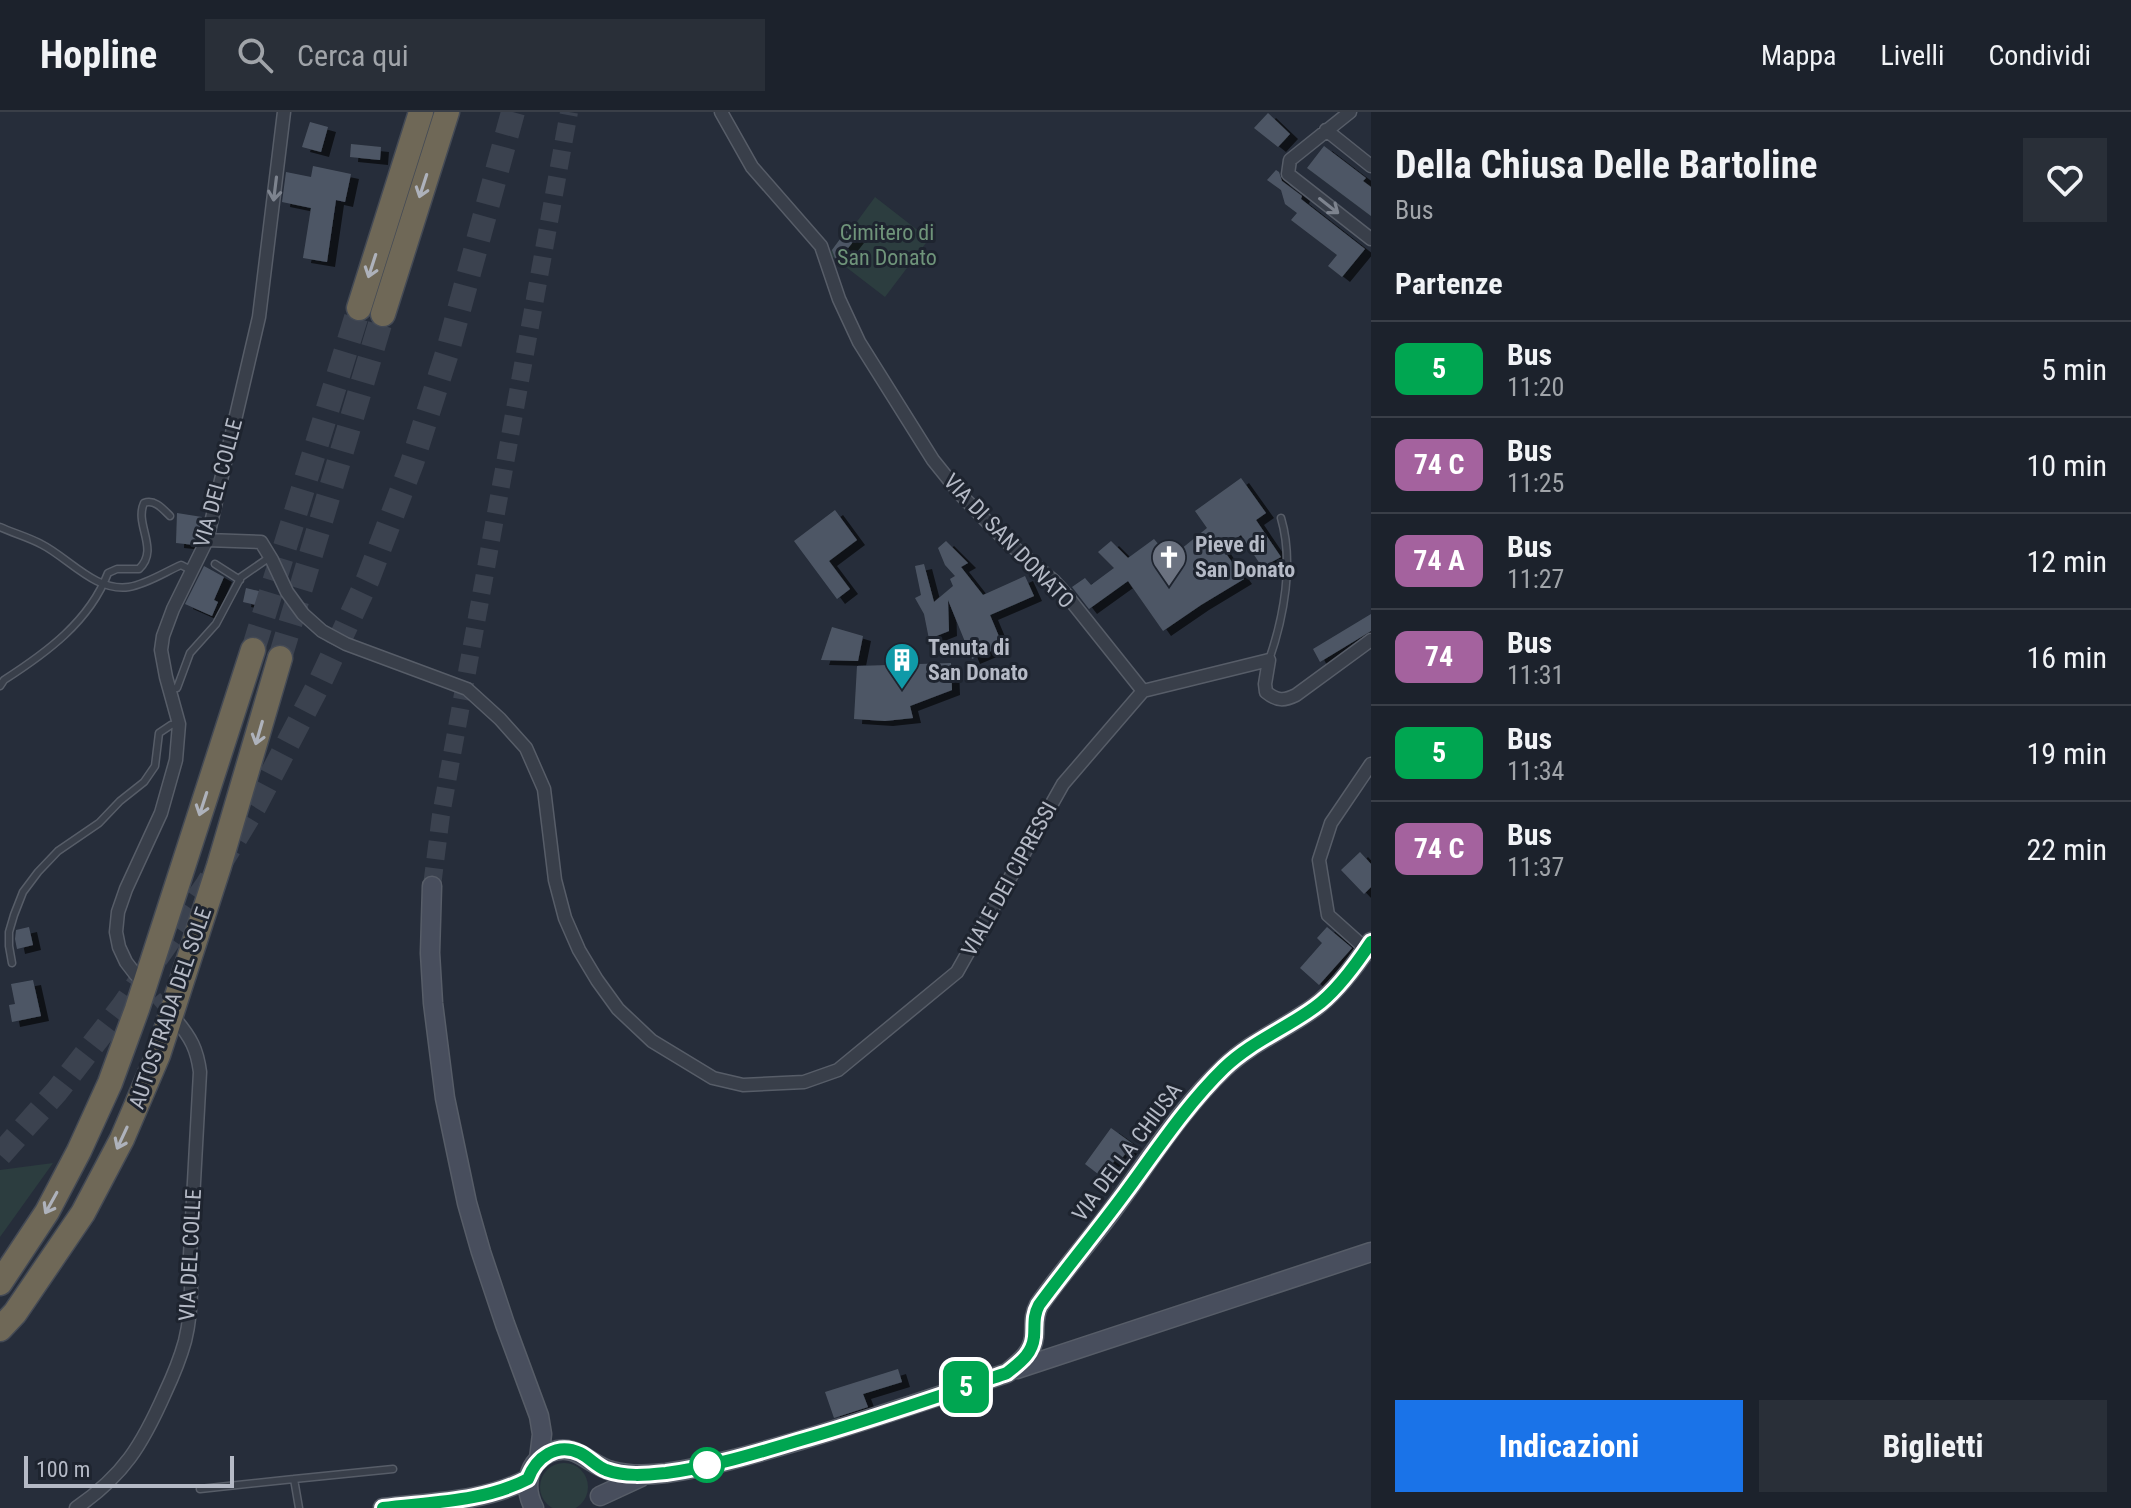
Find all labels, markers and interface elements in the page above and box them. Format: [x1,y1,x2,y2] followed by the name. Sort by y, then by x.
[205,19,765,91] search box
[40,33,157,77] text: Hopline
[233,33,277,77] icon: search
[297,38,409,73] text: Cerca qui
[1761,39,1837,72] text: Mappa
[1881,39,1944,72] text: Livelli
[1988,39,2091,72] text: Condividi
[2023,138,2107,222] button: heart
[1395,143,1818,187] text: Della Chiusa Delle Bartoline
[415,174,430,199] one-way arrow
[267,175,282,202] one-way arrow
[1395,195,1434,225] text: Bus
[1319,197,1340,215] one-way arrow
[837,220,937,270] park label: Cimitero di San Donato
[364,253,379,279] one-way arrow
[1395,266,1503,301] text: Partenze
[1507,337,1552,372] text: Bus
[1432,352,1446,385] text: 5
[2041,352,2107,387] text: 5 min
[1507,372,1564,402] text: 11:20
[189,416,247,550] street label: VIA DEL COLLE
[1507,433,1552,468] text: Bus
[1414,448,1464,481] text: 74 C
[2026,448,2107,483] text: 10 min
[1507,468,1564,498] text: 11:25
[939,469,1079,613] street label: VIA DI SAN DONATO
[1507,529,1552,564] text: Bus
[1195,532,1295,582] place label: Pieve di San Donato
[1150,538,1188,588] church icon: Pieve di San Donato
[1413,544,1465,577] text: 74 A
[2026,544,2107,579] text: 12 min
[1507,564,1564,594] text: 11:27
[1507,625,1552,660] text: Bus
[928,635,1028,685] place label: Tenuta di San Donato
[1425,640,1453,673] text: 74
[2026,640,2107,675] text: 16 min
[883,641,921,691] building icon: Tenuta di San Donato
[1507,660,1564,690] text: 11:31
[251,719,266,745] one-way arrow
[1507,721,1552,756] text: Bus
[1432,736,1446,769] text: 5
[2026,736,2107,771] text: 19 min
[1507,756,1564,786] text: 11:34
[195,791,210,816] one-way arrow
[956,798,1062,960] street label: VIALE DEI CIPRESSI
[1507,817,1552,852] text: Bus
[1414,832,1464,865] text: 74 C
[2026,832,2107,867] text: 22 min
[1507,852,1564,882] text: 11:37
[124,904,216,1112] street label: AUTOSTRADA DEL SOLE
[1067,1078,1187,1226] street label: VIA DELLA CHIUSA
[114,1126,129,1150] one-way arrow
[174,1188,206,1322] street label: VIA DEL COLLE
[43,1191,58,1215] one-way arrow
[940,1361,992,1413] line badge: 5
[959,1370,973,1403] text: 5
[1395,1400,1743,1492] button: Indicazioni
[1759,1400,2107,1492] button: Biglietti
[690,1448,724,1482] unlabelled marker
[24,1452,234,1488] scale bar
[36,1457,90,1482] text: 100 m

